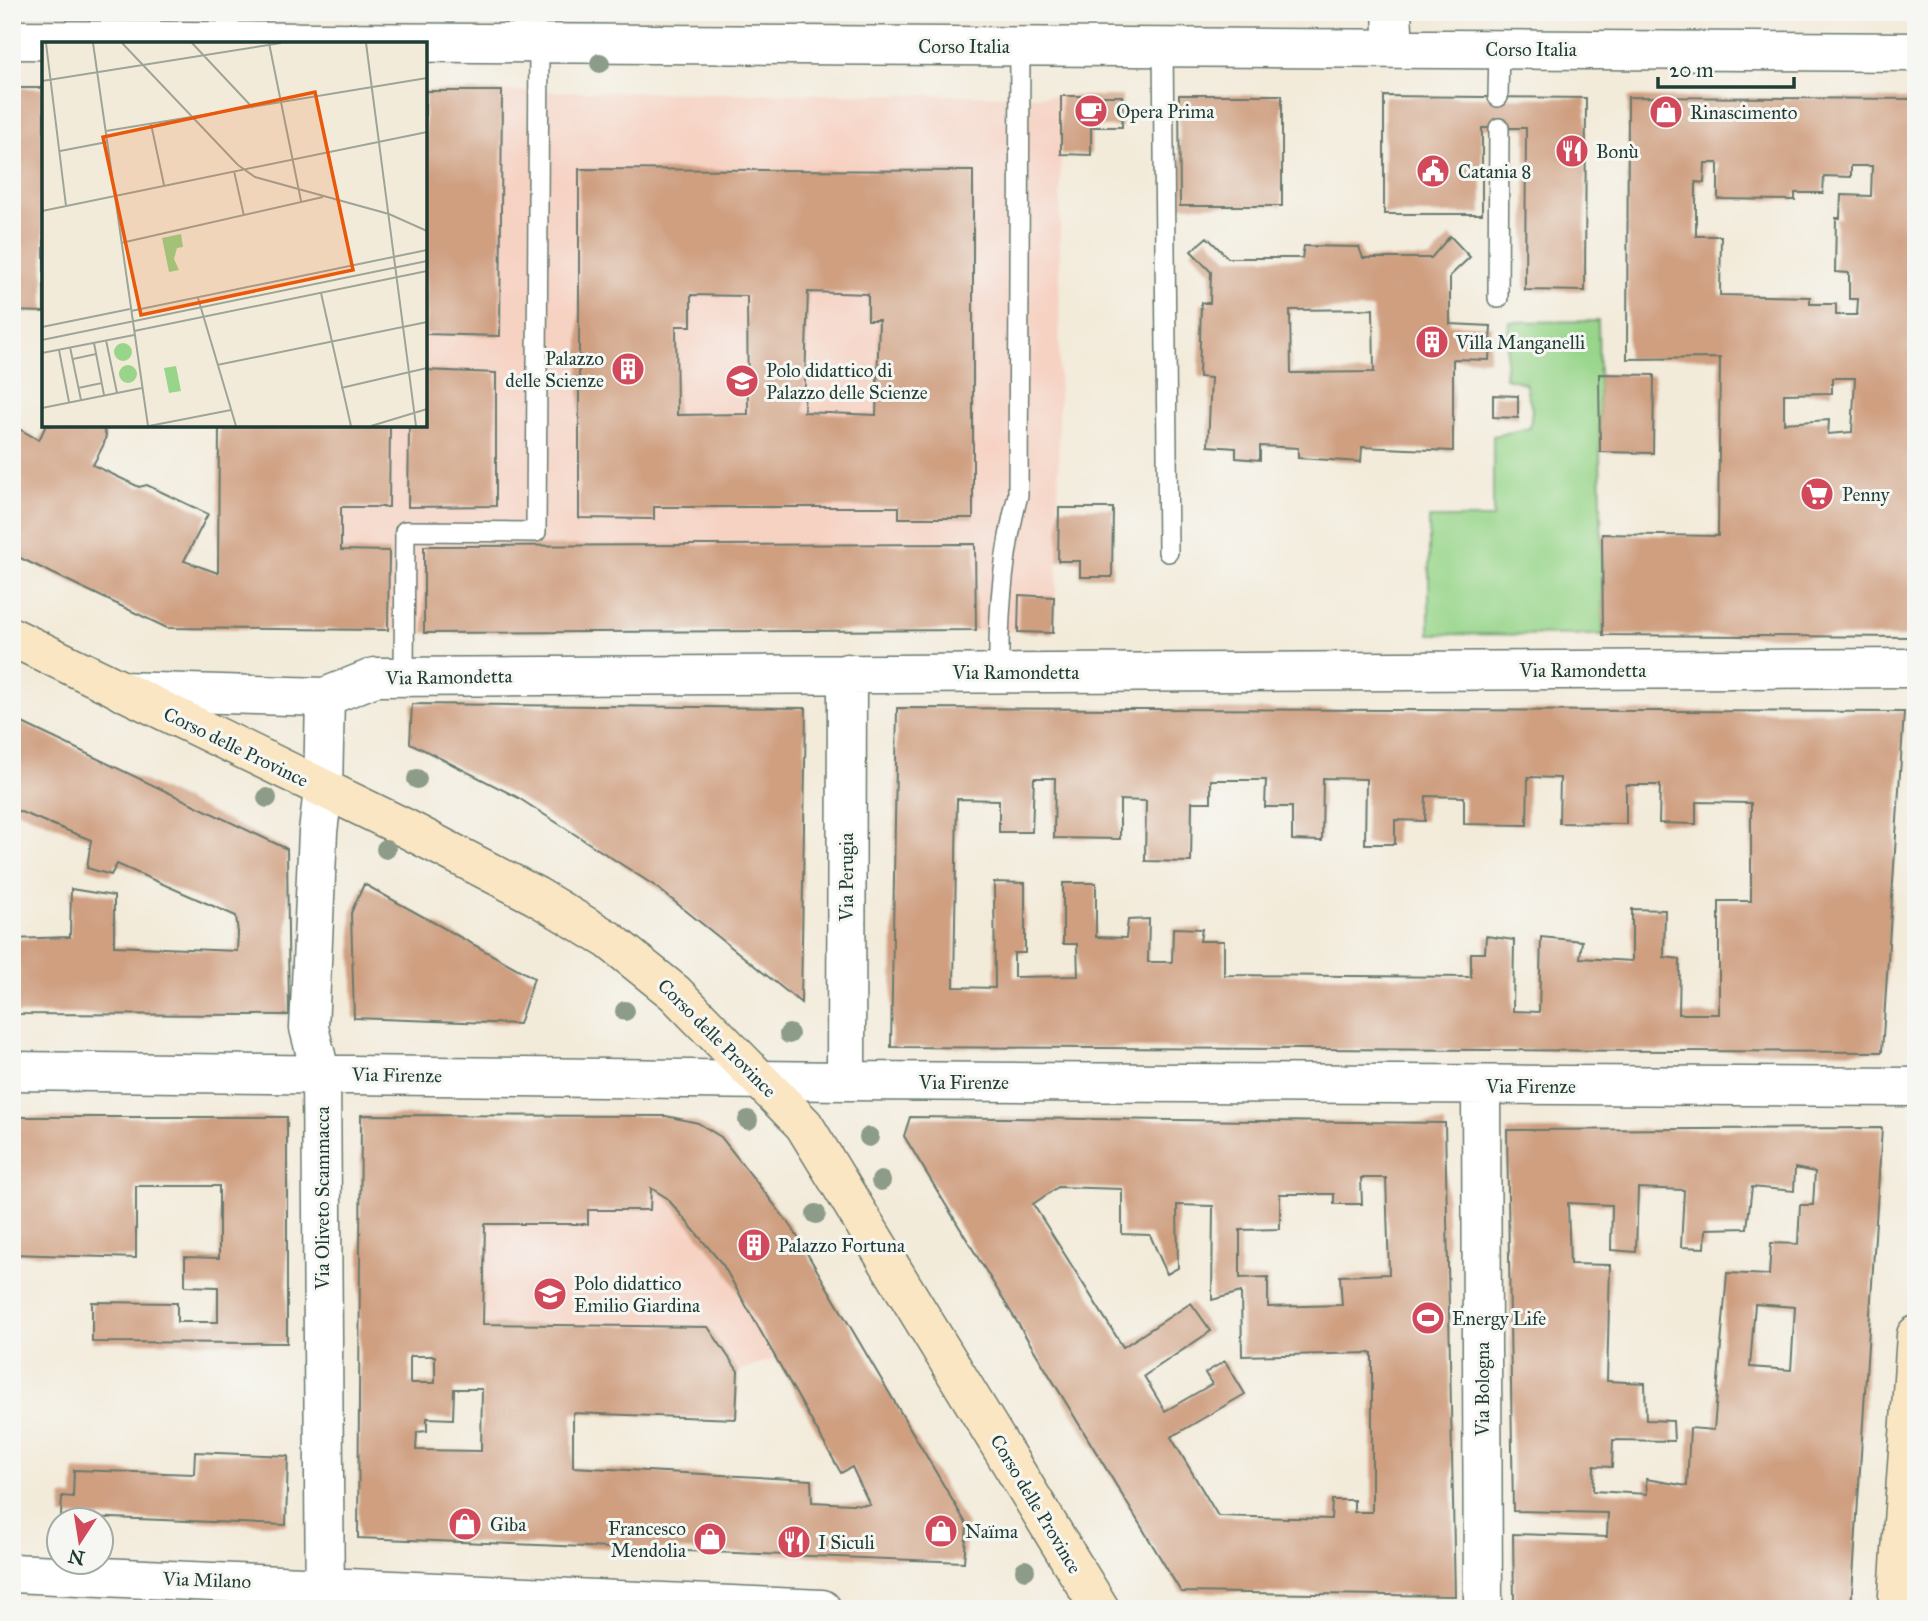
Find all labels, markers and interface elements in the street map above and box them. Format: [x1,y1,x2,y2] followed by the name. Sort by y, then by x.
[918,35,1011,58] street label: Corso Italia
[1485,38,1578,61] street label: Corso Italia
[42,42,427,427] inset map
[1658,46,1795,90] scale bar
[1669,57,1714,83] text: 20 m
[1072,92,1110,130] cafe icon: Opera Prima
[1647,93,1685,131] shop icon: Rinascimento
[1116,100,1215,123] place label: Opera Prima
[1690,101,1798,124] place label: Rinascimento
[1553,132,1591,170] restaurant icon: Bonù
[1596,140,1639,163] place label: Bonù
[1414,152,1452,190] public building icon: Catania 8
[1458,160,1531,183] place label: Catania 8
[1413,323,1451,361] building icon: Villa Manganelli
[1455,331,1585,355] place label: Villa Manganelli
[505,347,604,392] place label: Palazzo delle Scienze
[609,350,647,388] building icon: Palazzo delle Scienze
[766,359,928,404] place label: Polo didattico di Palazzo delle Scienze
[723,362,761,400] school or university icon: Polo didattico di Palazzo delle Scienze
[1798,475,1836,513] supermarket icon: Penny
[1842,483,1891,506] place label: Penny
[1519,659,1647,682] street label: Via Ramondetta
[952,661,1080,684] street label: Via Ramondetta
[384,664,514,690] street label: Via Ramondetta
[160,702,312,792] street label: Corso delle Province
[835,832,859,922] street label: Via Perugia
[653,974,781,1102] street label: Corso delle Province
[351,1063,442,1087] street label: Via Firenze
[918,1071,1009,1094] street label: Via Firenze
[1485,1075,1576,1098] street label: Via Firenze
[311,1105,334,1291] street label: Via Oliveto Scammacca
[735,1226,773,1264] building icon: Palazzo Fortuna
[778,1234,906,1257] place label: Palazzo Fortuna
[574,1272,701,1317] place label: Polo didattico Emilio Giardina
[531,1275,569,1313] school or university icon: Polo didattico Emilio Giardina
[1409,1299,1447,1337] sports icon: Energy Life
[1452,1307,1546,1331] place label: Energy Life
[1471,1341,1495,1437] street label: Via Bologna
[985,1430,1087,1578] street label: Corso delle Province
[446,1505,484,1543] shop icon: Giba
[46,1506,116,1576] north arrow
[922,1512,960,1550] shop icon: Naïma
[490,1513,527,1536] place label: Giba
[608,1517,687,1562] place label: Francesco Mendolia
[691,1520,729,1558] shop icon: Francesco Mendolia
[965,1520,1019,1543] place label: Naïma
[775,1523,813,1561] restaurant icon: I Siculi
[818,1531,875,1554] place label: I Siculi
[66,1544,87,1570] text: N
[161,1567,252,1593] street label: Via Milano

